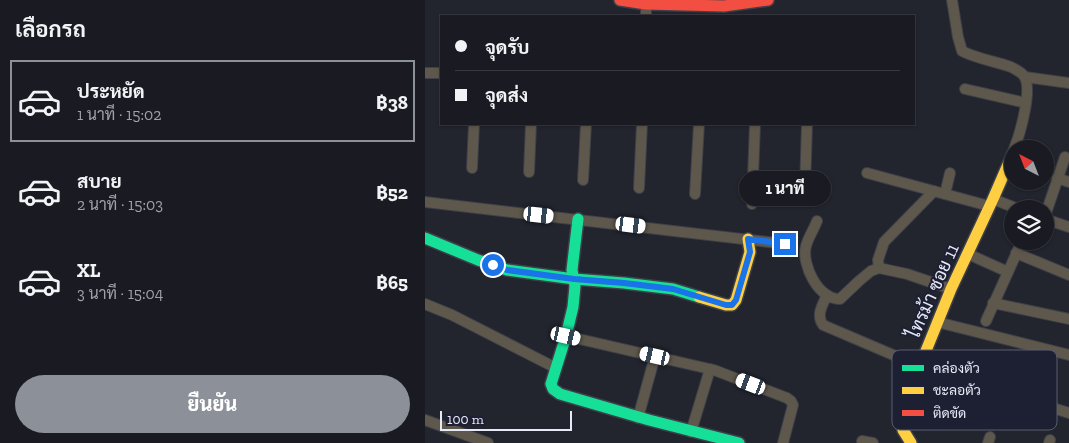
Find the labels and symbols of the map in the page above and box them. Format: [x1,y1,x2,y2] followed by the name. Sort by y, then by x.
[1004,140,1054,190] north arrow
[739,172,831,206] callout: 1 นาที
[523,206,554,224] car
[615,216,646,234] car
[774,233,796,255] route end
[900,239,964,344] street label: ไทรม้า ซอย 11
[482,254,504,276] route start
[549,325,582,347] car
[638,345,671,367] car
[892,350,1057,430] legend
[933,360,980,377] text: คล่องตัว
[734,372,767,396] car
[933,382,981,399] text: ชะลอตัว
[933,405,966,422] text: ติดขัด
[440,408,573,431] scale bar

